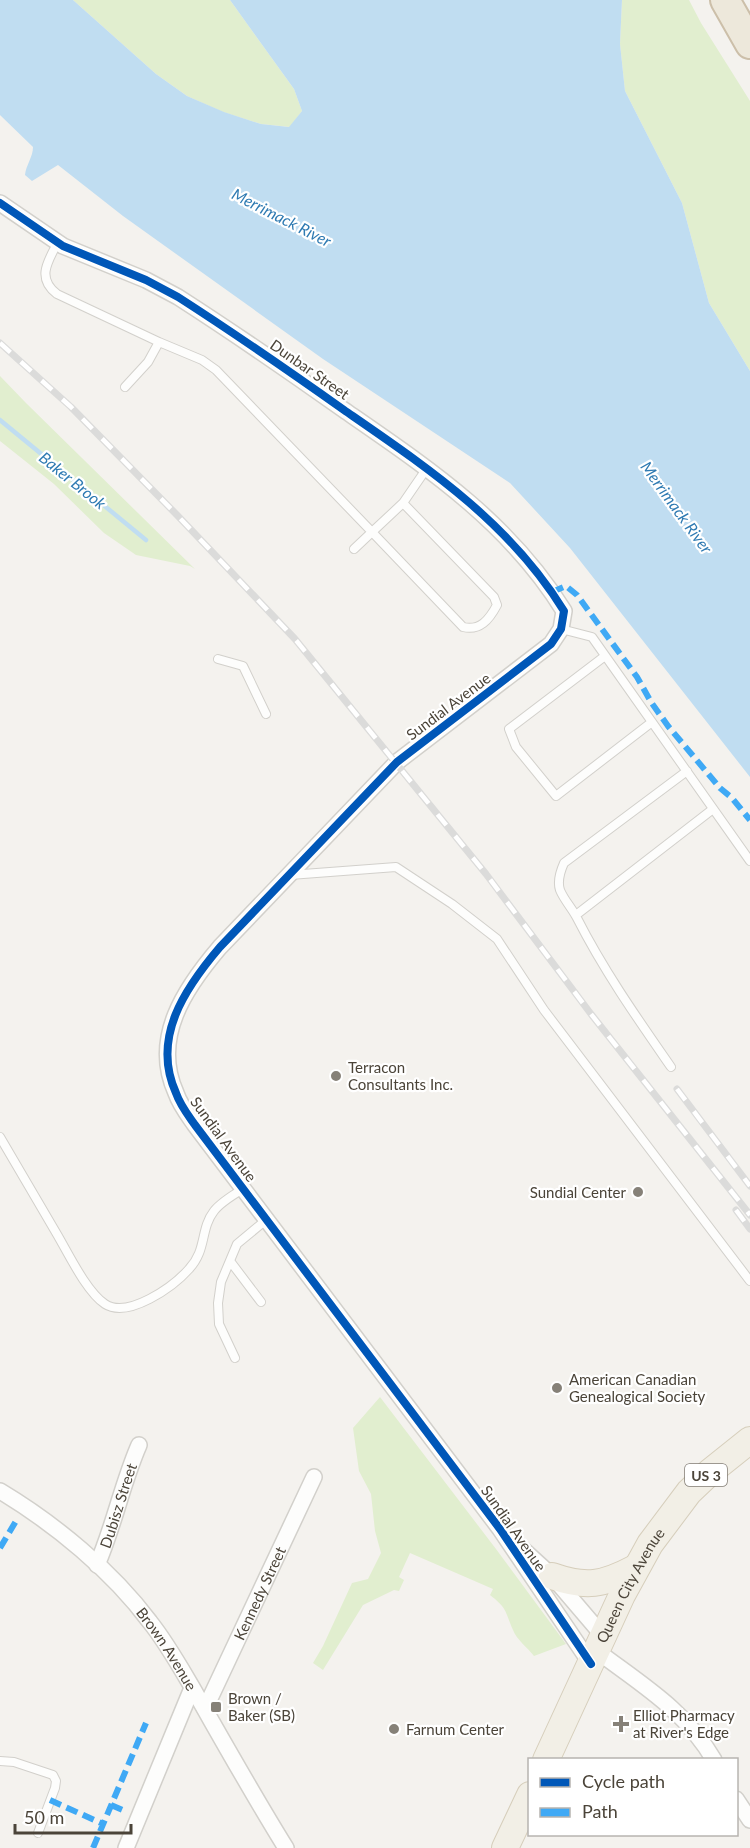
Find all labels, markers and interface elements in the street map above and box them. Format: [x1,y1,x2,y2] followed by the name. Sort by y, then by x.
[229,184,335,250] water label: Merrimack River
[267,335,353,403] street label: Dunbar Street
[36,447,110,513] water label: Baker Brook
[637,457,717,557] water label: Merrimack River
[402,668,494,743] street label: Sundial Avenue
[348,1058,453,1093] place label: Terracon Consultants Inc.
[329,1069,343,1083] marker: Terracon Consultants Inc.
[187,1093,261,1185] street label: Sundial Avenue
[530,1183,627,1201] place label: Sundial Center
[631,1185,645,1199] marker: Sundial Center
[569,1370,706,1405] place label: American Canadian Genealogical Society
[550,1381,564,1395] marker: American Canadian Genealogical Society
[96,1460,140,1551] street label: Dubisz Street
[685,1464,727,1486] road number: US 3
[478,1482,550,1574] street label: Sundial Avenue
[592,1524,668,1646] street label: Queen City Avenue
[230,1543,289,1643] street label: Kennedy Street
[133,1603,201,1694] street label: Brown Avenue
[228,1689,295,1724] place label: Brown / Baker (SB)
[209,1700,223,1714] marker: Brown / Baker (SB)
[633,1706,735,1741] place label: Elliot Pharmacy at River's Edge
[614,1717,628,1731] marker: Elliot Pharmacy at River's Edge
[406,1720,505,1738] place label: Farnum Center
[387,1722,401,1736] marker: Farnum Center
[528,1758,738,1836] legend
[582,1770,665,1792] text: Cycle path
[15,1797,130,1835] scale bar
[582,1800,618,1822] text: Path
[24,1806,64,1828] text: 50 m

